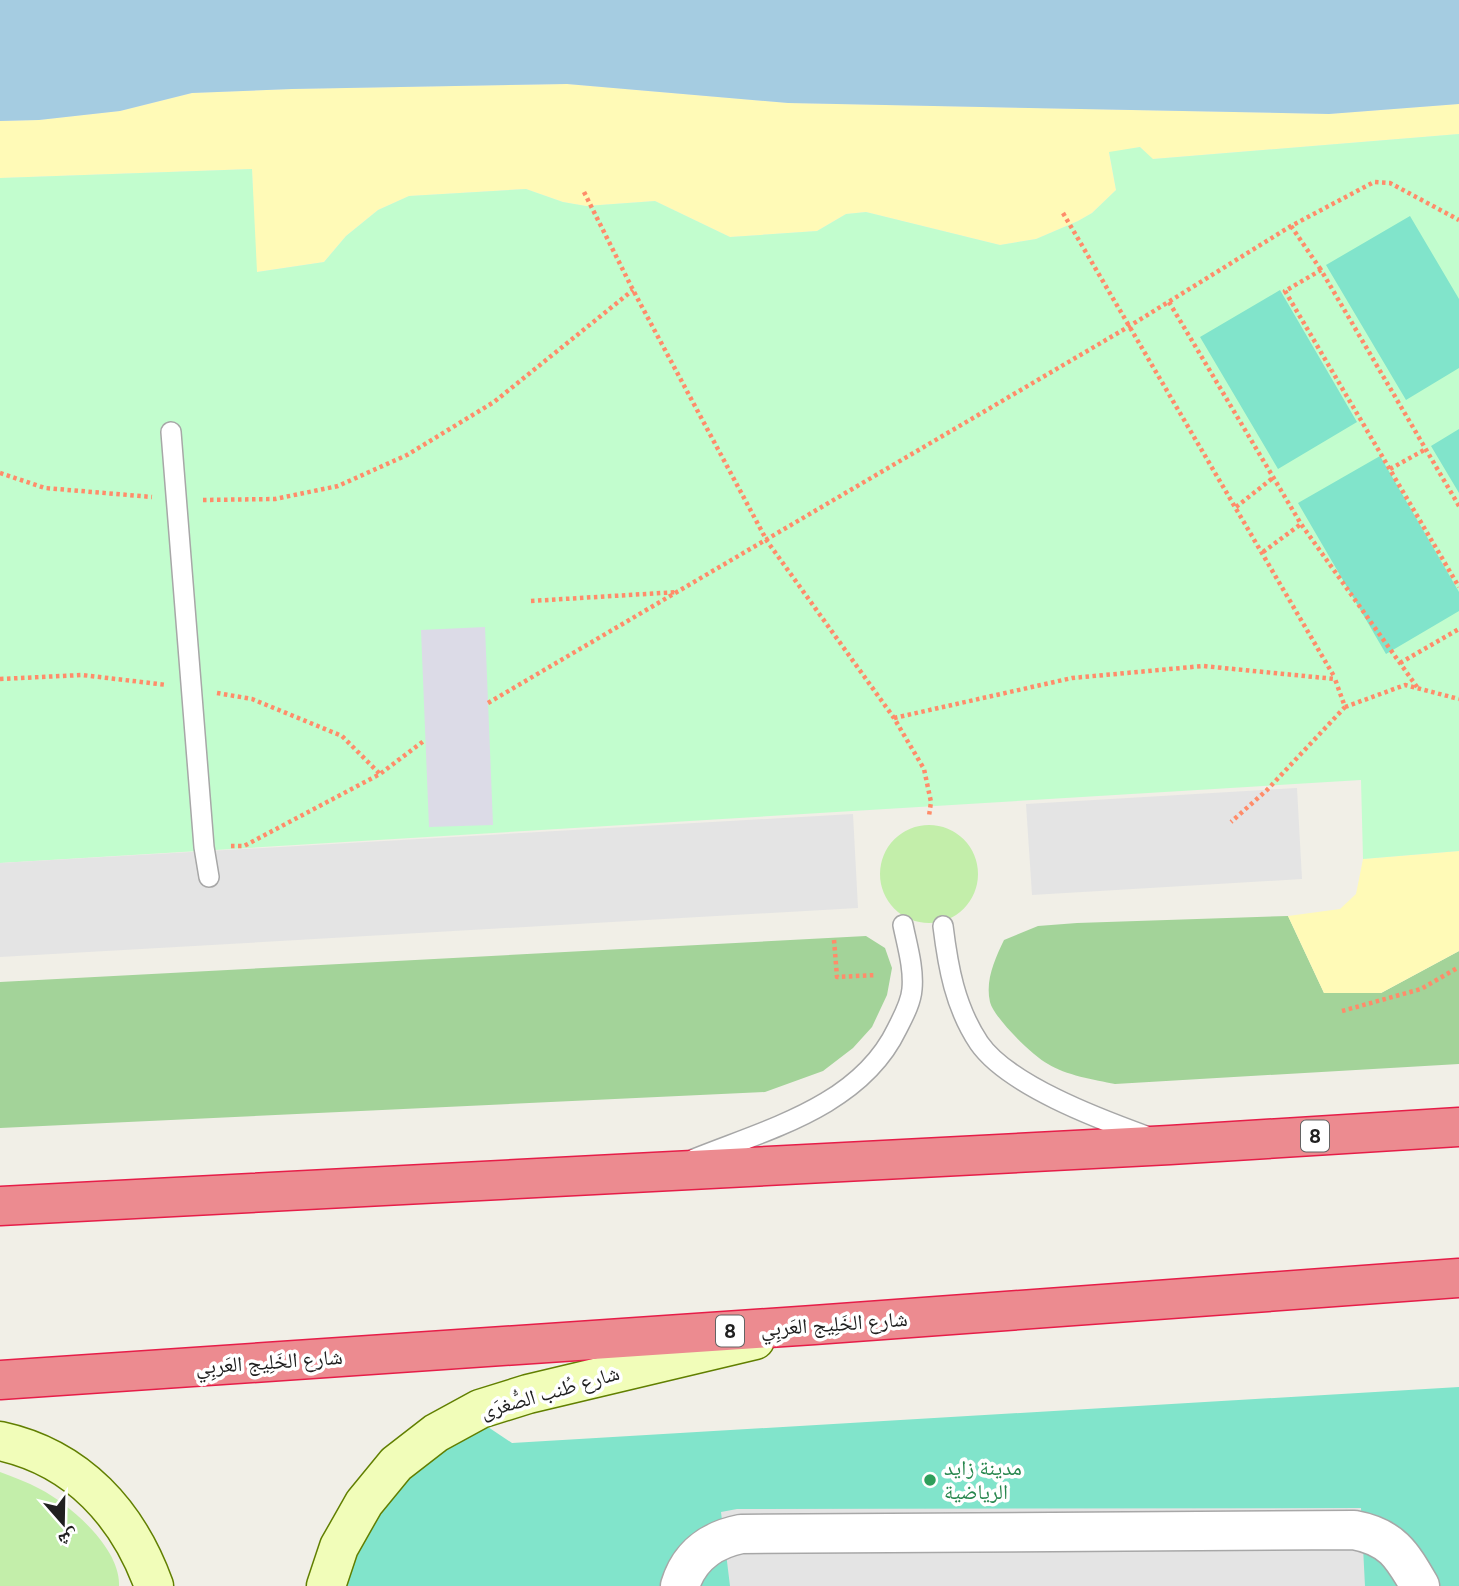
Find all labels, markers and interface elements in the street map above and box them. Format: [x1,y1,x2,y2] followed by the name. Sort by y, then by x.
[1301,1120,1329,1152] road number: 8
[760,1306,909,1345] street label: شارع الخَلِيج العَربِي
[716,1316,744,1346] road number: 8
[195,1344,344,1383] street label: شارع الخَلِيج العَربِي
[477,1360,623,1424] street label: شارع طُنب الصُّغرَى
[944,1455,1022,1504] place label: مدينة زايد الرياضية
[922,1472,938,1488] marker: مدينة زايد الرياضية
[28,1488,98,1558] north arrow
[55,1524,82,1553] text: ش

